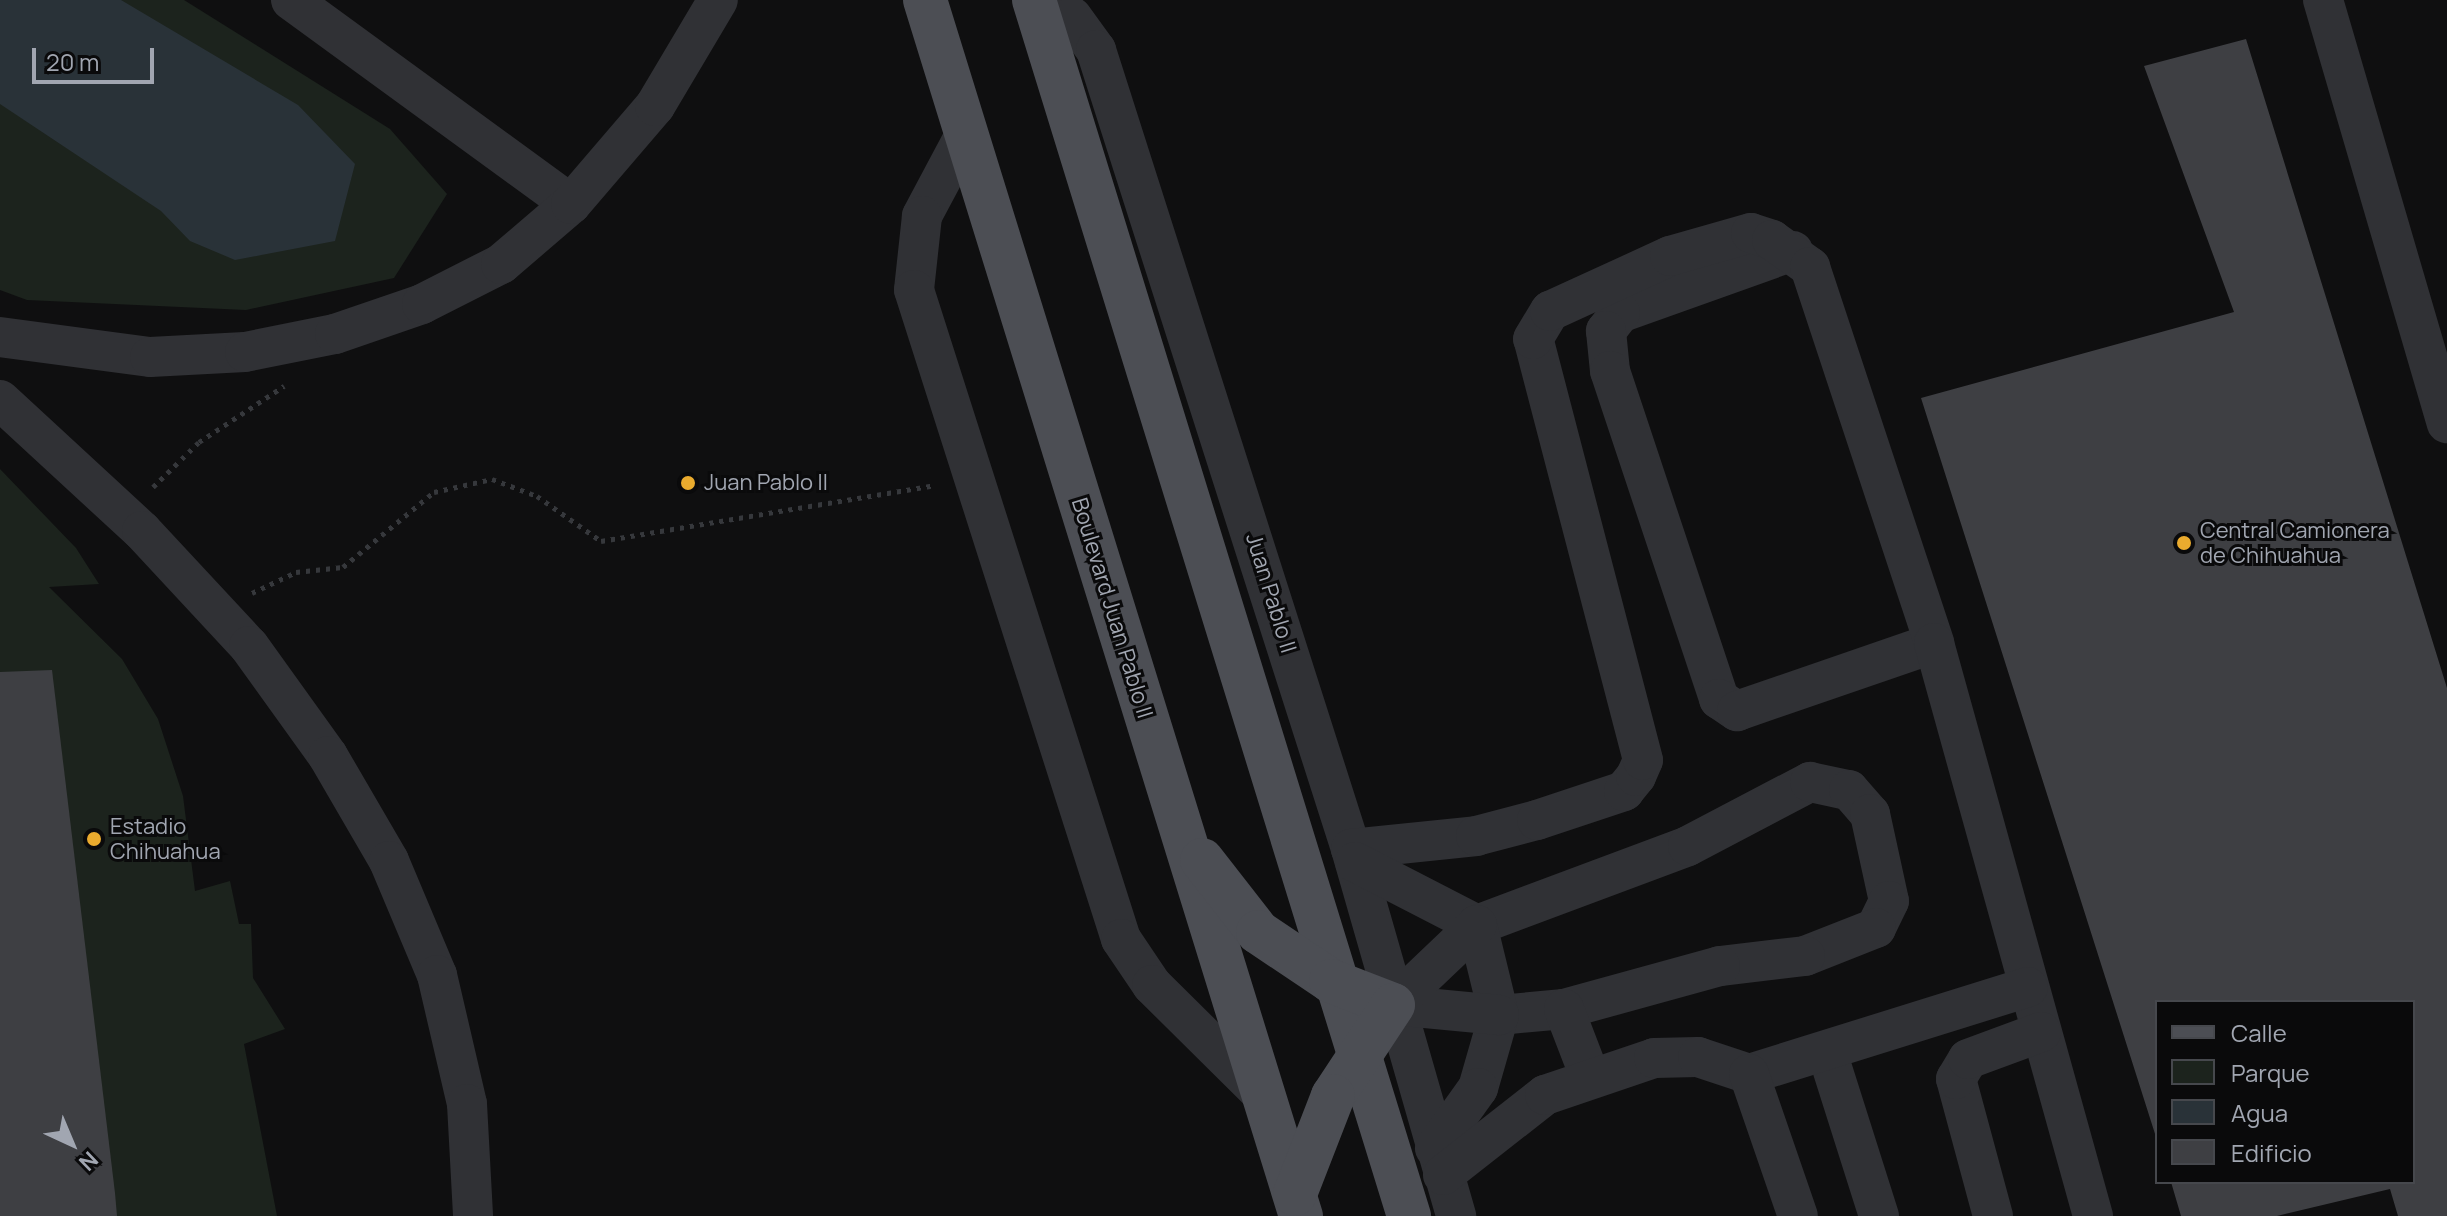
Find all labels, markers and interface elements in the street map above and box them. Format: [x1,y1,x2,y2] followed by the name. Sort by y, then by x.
[36,32,158,82] scale bar
[46,45,99,78] text: 20 m
[704,470,828,496] place label: Juan Pablo ll
[679,474,697,492] marker: Juan Pablo ll
[1066,495,1158,721] street label: Boulevard Juan Pablo II
[2200,517,2390,568] place label: Central Camionera de Chihuahua
[1240,530,1302,656] street label: Juan Pablo II
[2175,534,2193,552] marker: Central Camionera de Chihuahua
[110,813,221,864] place label: Estadio Chihuahua
[85,830,103,848] marker: Estadio Chihuahua
[2155,1000,2415,1184] legend
[2231,1016,2287,1049] text: Calle
[2231,1056,2309,1089] text: Parque
[2231,1096,2288,1129] text: Agua
[32,1104,112,1184] north arrow
[2231,1136,2312,1169] text: Edificio
[73,1145,105,1178] text: N

